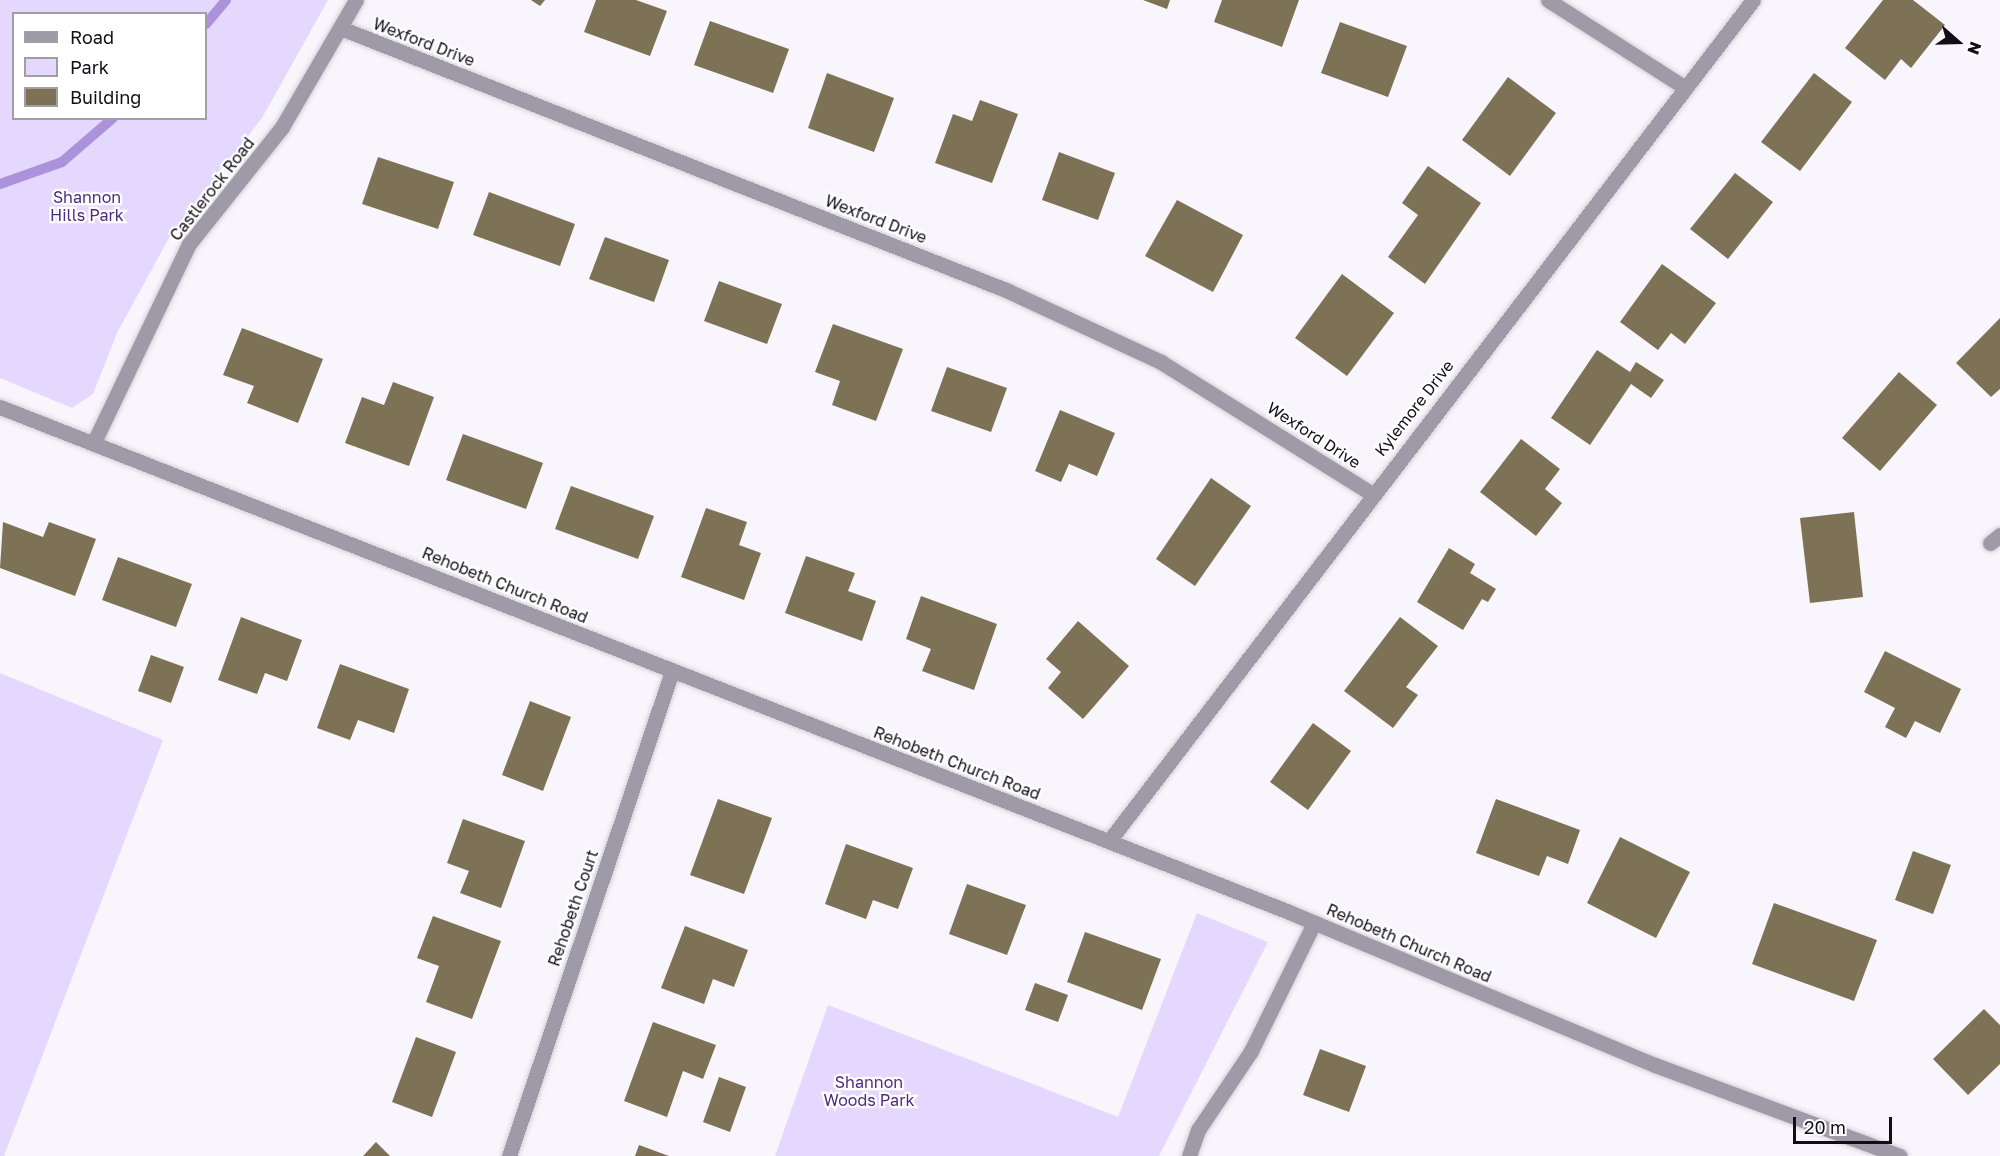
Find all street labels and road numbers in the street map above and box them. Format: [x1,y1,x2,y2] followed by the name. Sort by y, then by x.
[370,14,478,70] street label: Wexford Drive
[166,134,258,244] street label: Castlerock Road
[822,191,930,247] street label: Wexford Drive
[1371,356,1457,460] street label: Kylemore Drive
[1264,398,1364,472] street label: Wexford Drive
[419,543,591,627] street label: Rehobeth Church Road
[871,722,1043,804] street label: Rehobeth Church Road
[544,847,602,969] street label: Rehobeth Court
[1324,900,1494,986] street label: Rehobeth Church Road

